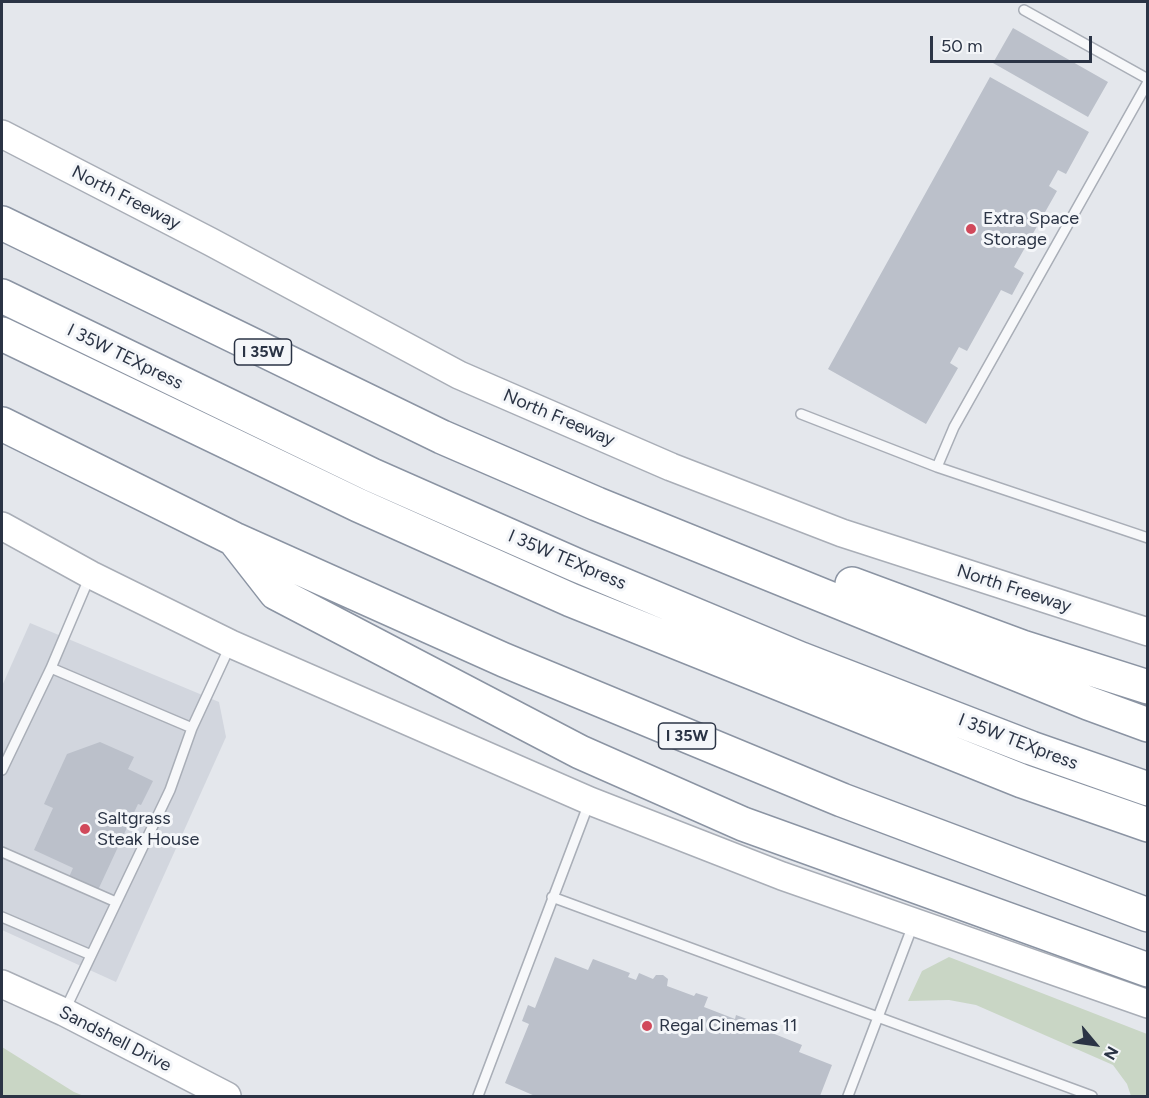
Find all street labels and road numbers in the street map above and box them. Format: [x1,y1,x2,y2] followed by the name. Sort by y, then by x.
[68,161,184,235] street label: North Freeway
[64,320,186,394] street label: I 35W TEXpress
[234,339,292,365] road number: I 35W
[500,385,618,451] street label: North Freeway
[505,525,629,595] street label: I 35W TEXpress
[954,560,1074,618] street label: North Freeway
[955,709,1081,775] street label: I 35W TEXpress
[658,723,716,749] road number: I 35W
[55,1001,175,1077] street label: Sandshell Drive

